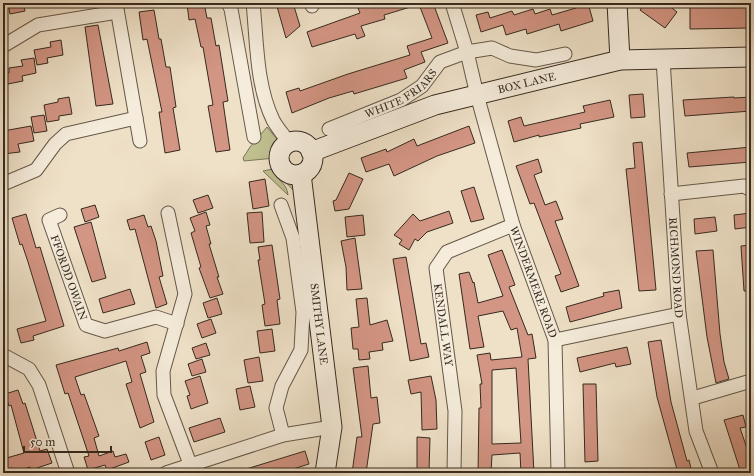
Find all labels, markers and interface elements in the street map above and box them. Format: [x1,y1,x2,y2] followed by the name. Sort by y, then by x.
[363,66,439,120] street label: WHITE FRIARS
[496,69,557,96] street label: BOX LANE
[666,217,686,319] street label: RICHMOND ROAD
[508,224,560,340] street label: WINDERMERE ROAD
[48,233,90,322] street label: FFORDD OWAIN
[308,282,331,365] street label: SMITHY LANE
[431,283,455,368] street label: KENDALL WAY
[24,428,111,454] scale bar
[30,435,55,449] text: 50 m

